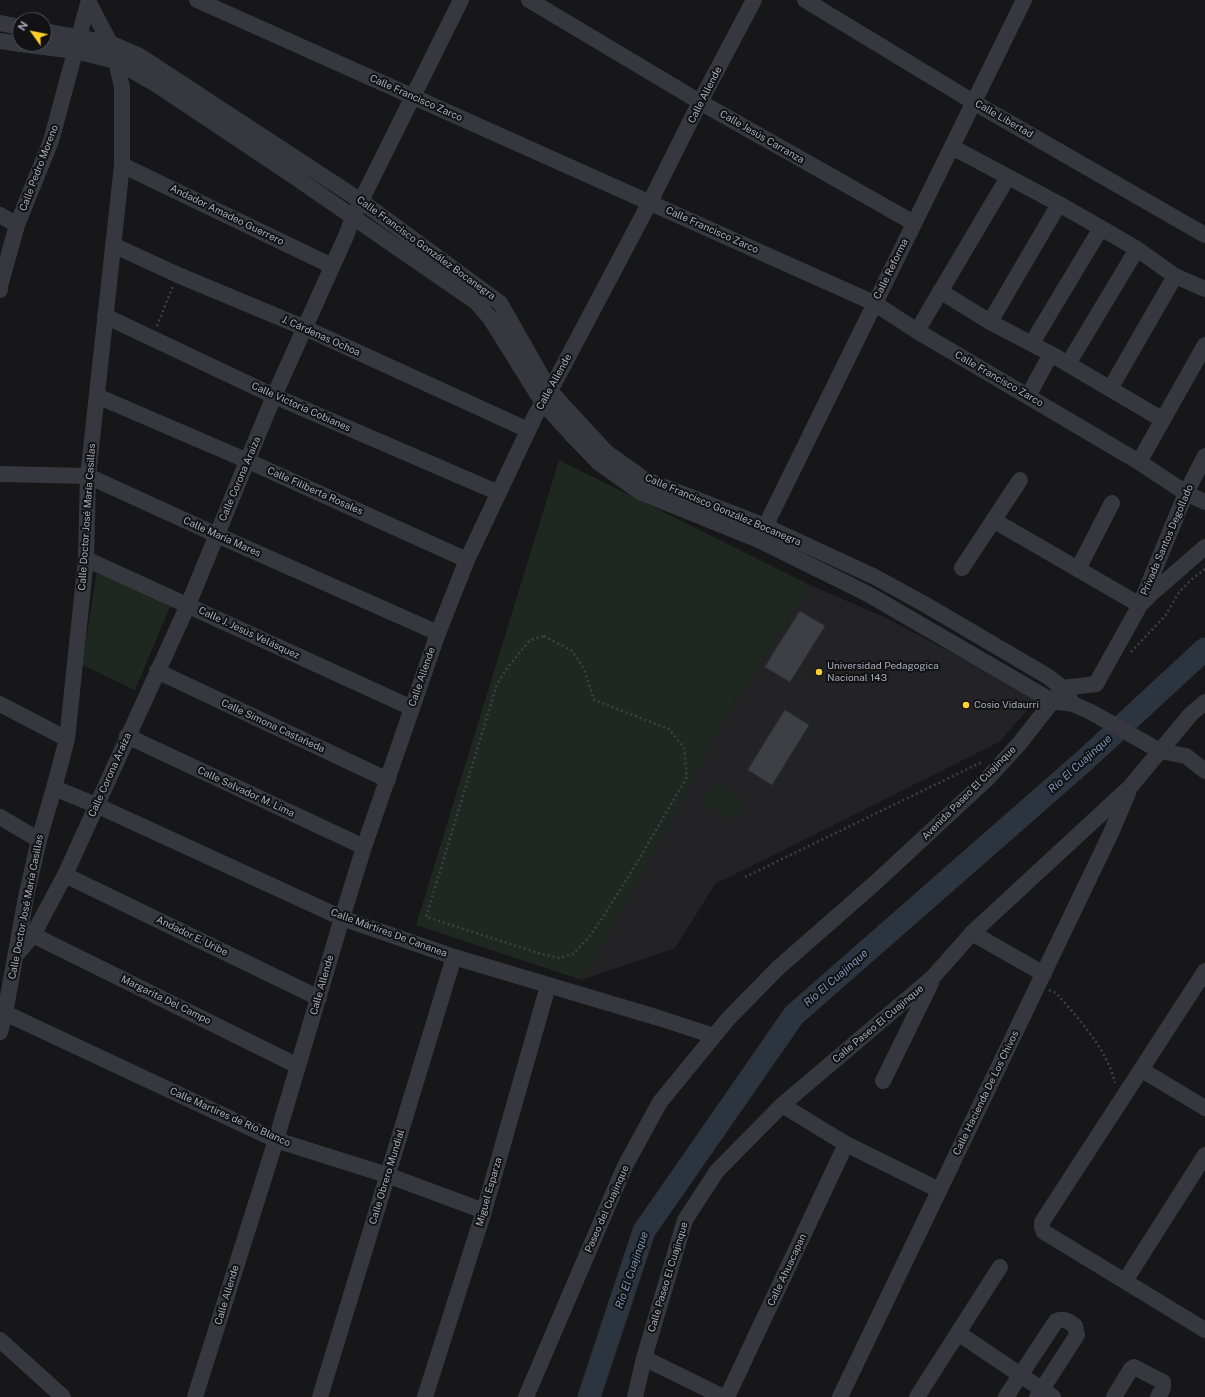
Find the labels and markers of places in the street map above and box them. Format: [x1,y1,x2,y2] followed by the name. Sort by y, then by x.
[827,660,939,684] place label: Universidad Pedagogica Nacional 143
[814,667,824,677] marker: Universidad Pedagogica Nacional 143
[974,699,1039,711] place label: Cosio Vidaurri
[961,700,971,710] marker: Cosio Vidaurri

